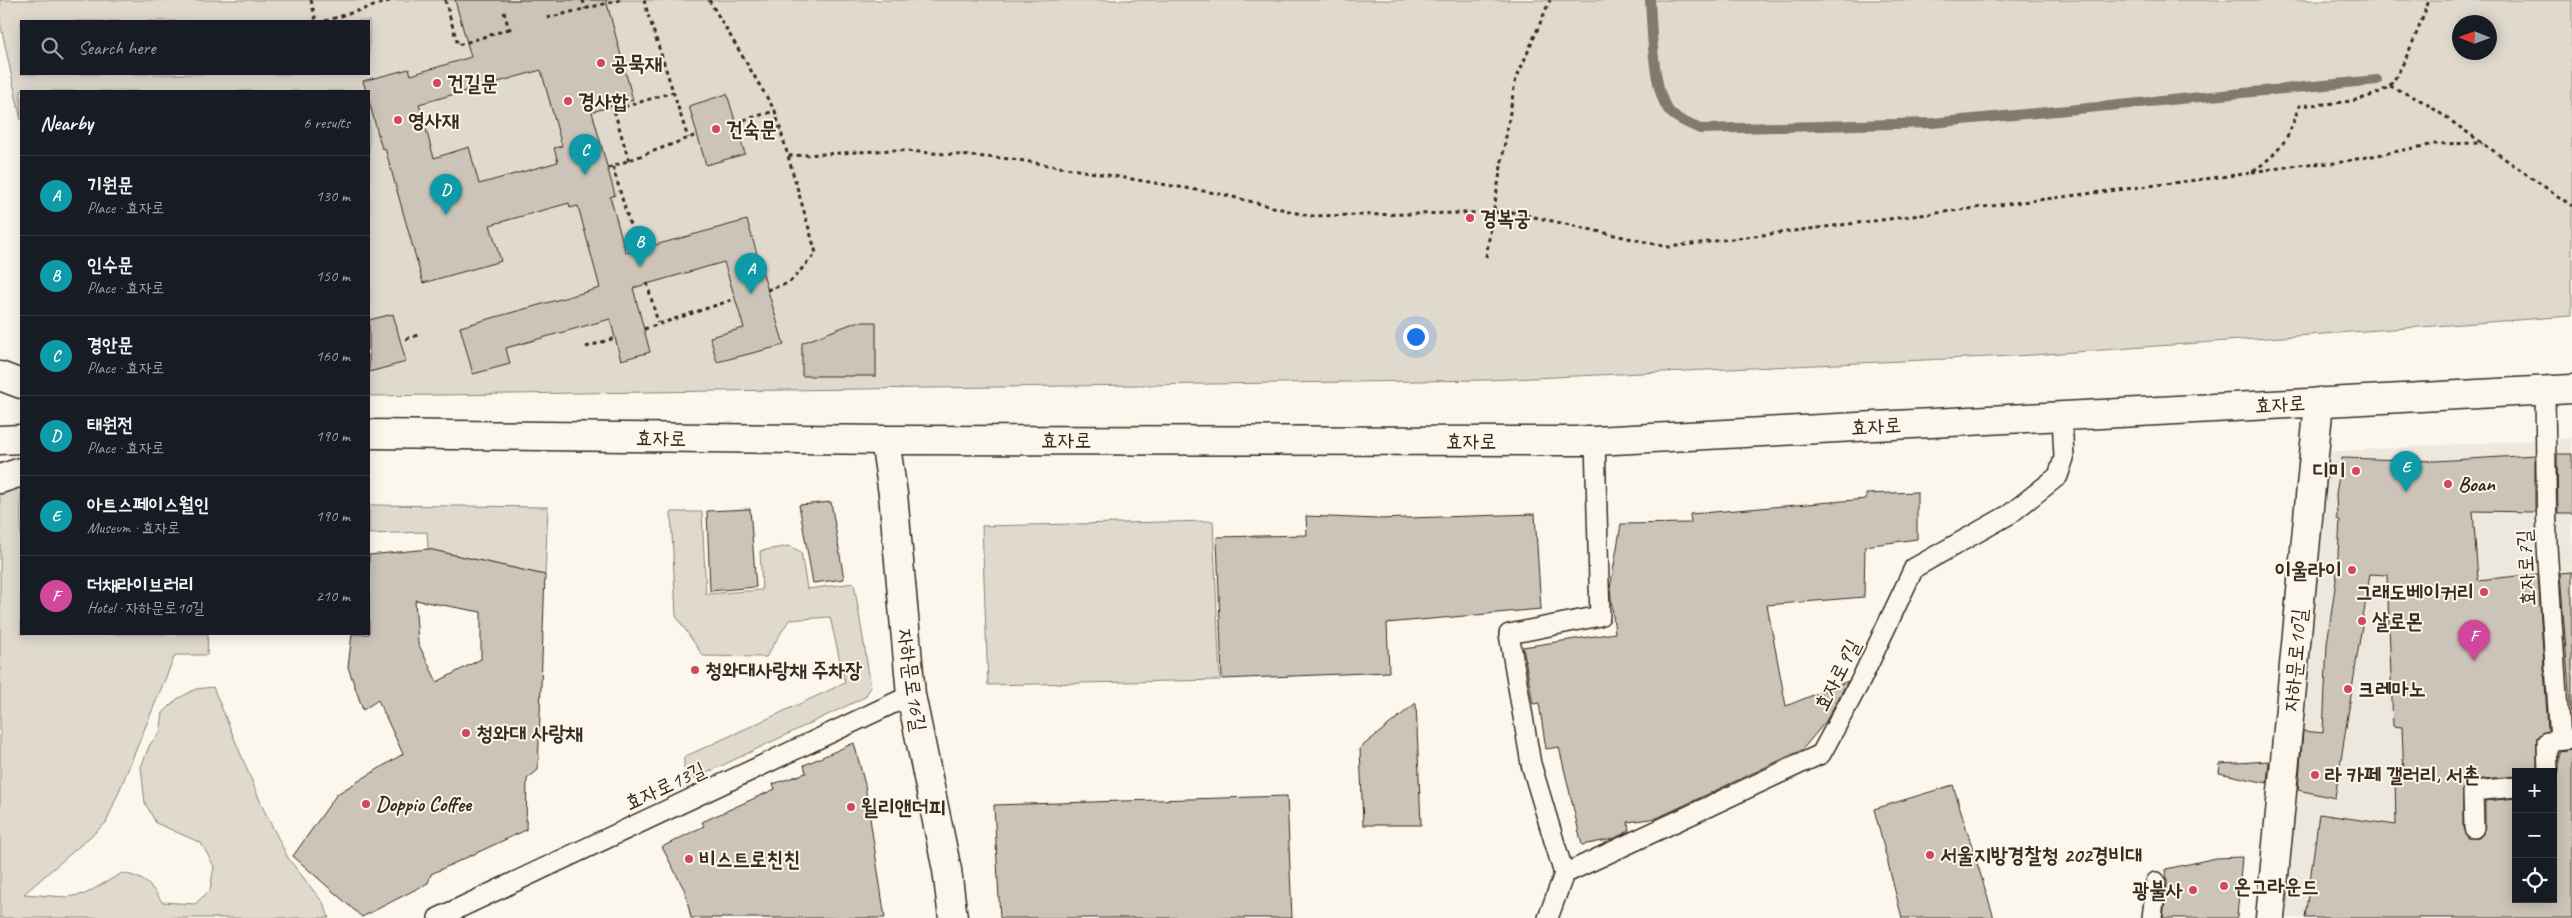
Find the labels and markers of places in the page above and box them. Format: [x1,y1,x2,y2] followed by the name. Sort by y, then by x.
[611,50,662,76] place label: 공묵재
[595,57,607,69] marker: 공묵재
[447,70,498,96] place label: 건길문
[431,77,443,89] marker: 건길문
[578,88,629,114] place label: 경사합
[562,95,574,107] marker: 경사합
[408,107,459,133] place label: 영사재
[392,114,404,126] marker: 영사재
[726,116,777,142] place label: 건숙문
[710,123,722,135] marker: 건숙문
[569,134,601,175] pin: C
[430,174,462,215] pin: D
[1480,205,1531,231] place label: 경복궁
[1464,212,1476,224] marker: 경복궁
[624,226,656,267] pin: B
[735,253,767,294] pin: A
[2390,451,2422,492] pin: E
[2312,458,2346,484] place label: 디미
[2350,465,2362,477] marker: 디미
[2458,471,2496,497] place label: Boan
[2442,478,2454,490] marker: Boan
[2274,557,2342,583] place label: 이울라이
[2346,564,2358,576] marker: 이울라이
[2356,579,2474,605] place label: 그래도베이커리
[2478,586,2490,598] marker: 그래도베이커리
[2372,608,2423,634] place label: 살로몬
[2356,615,2368,627] marker: 살로몬
[2458,620,2490,661] pin: F
[705,657,862,683] place label: 청와대사랑채 주차장
[689,664,701,676] marker: 청와대사랑채 주차장
[2358,676,2426,702] place label: 크레마노
[2342,683,2354,695] marker: 크레마노
[476,720,583,746] place label: 청와대 사랑채
[460,727,472,739] marker: 청와대 사랑채
[2325,762,2480,788] place label: 라 카페 갤러리, 서촌
[2309,769,2321,781] marker: 라 카페 갤러리, 서촌
[376,791,473,817] place label: Doppio Coffee
[861,794,946,820] place label: 윌리앤더피
[360,798,372,810] marker: Doppio Coffee
[845,801,857,813] marker: 윌리앤더피
[1940,842,2142,868] place label: 서울지방경찰청 202경비대
[699,846,800,872] place label: 비스트로친친
[1924,849,1936,861] marker: 서울지방경찰청 202경비대
[683,853,695,865] marker: 비스트로친친
[2234,873,2319,899] place label: 온그라운드
[2132,877,2183,903] place label: 광불사
[2218,880,2230,892] marker: 온그라운드
[2187,884,2199,896] marker: 광불사

